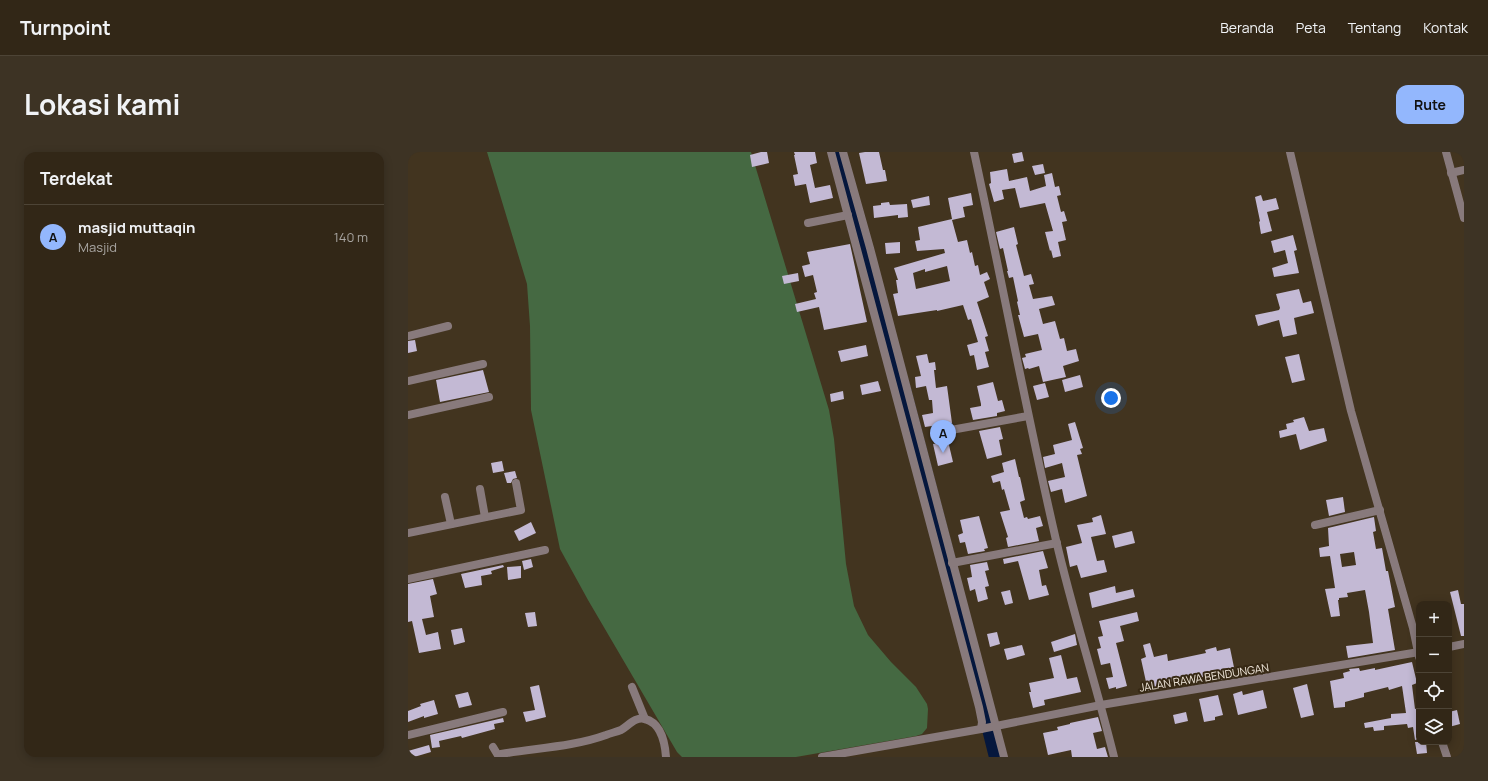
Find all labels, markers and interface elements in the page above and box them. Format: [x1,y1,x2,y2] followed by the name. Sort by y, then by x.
[20,15,111,41] text: Turnpoint
[1220,18,1274,37] text: Beranda
[1296,18,1326,37] text: Peta
[1348,18,1401,37] text: Tentang
[1423,18,1468,37] text: Kontak
[24,85,180,123] text: Lokasi kami
[1396,85,1464,124] button: Rute
[40,167,113,190] text: Terdekat
[78,217,196,238] text: masjid muttaqin
[49,228,57,246] text: A
[334,228,368,246] text: 140 m
[78,238,117,256] text: Masjid
[1101,388,1121,408] your location
[930,420,956,453] pin: A
[1416,601,1452,745] map controls
[1416,601,1452,637] button: +
[1416,637,1452,673] button: −
[1138,659,1270,695] street label: JALAN RAWA BENDUNGAN
[1416,673,1452,709] button: locate
[1416,709,1452,745] button: layers

